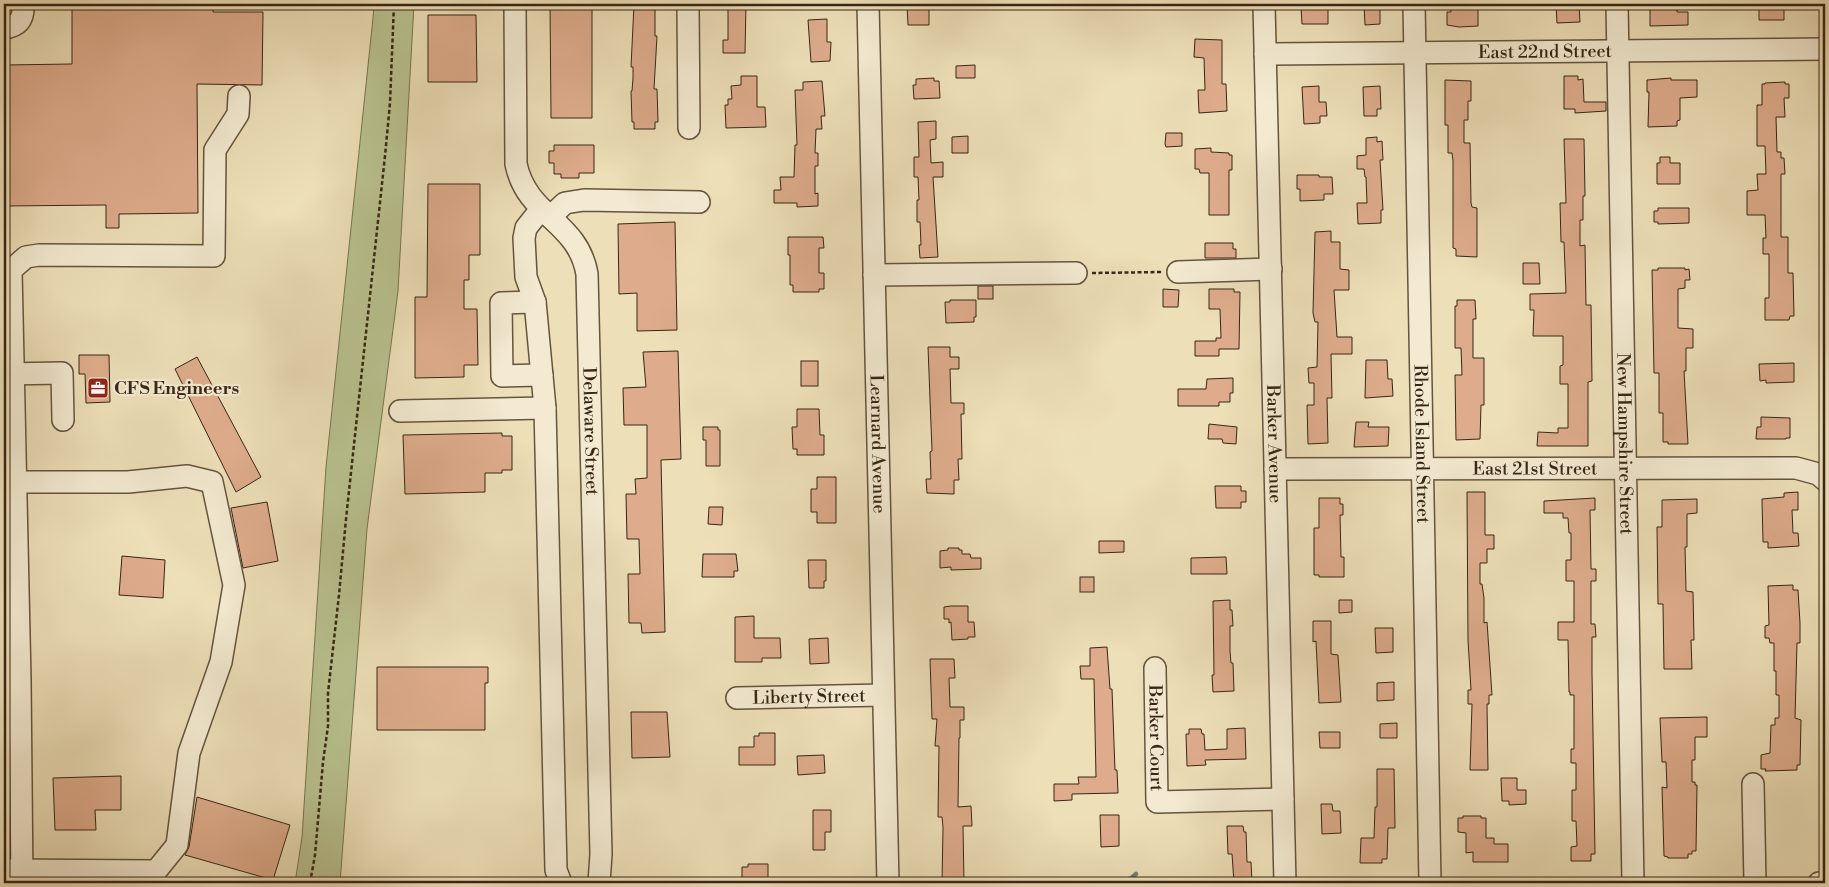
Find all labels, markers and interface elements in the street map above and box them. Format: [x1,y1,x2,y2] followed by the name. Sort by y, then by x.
[1478,39,1613,64] street label: East 22nd Street
[1612,353,1638,536] street label: New Hampshire Street
[1409,364,1435,524] street label: Rhode Island Street
[578,367,604,496] street label: Delaware Street
[865,374,891,514] street label: Learnard Avenue
[86,376,110,400] office icon: CFS Engineers
[114,377,240,400] place label: CFS Engineers
[1262,383,1287,503] street label: Barker Avenue
[1472,457,1598,480] street label: East 21st Street
[752,684,866,709] street label: Liberty Street
[1144,684,1168,792] street label: Barker Court

